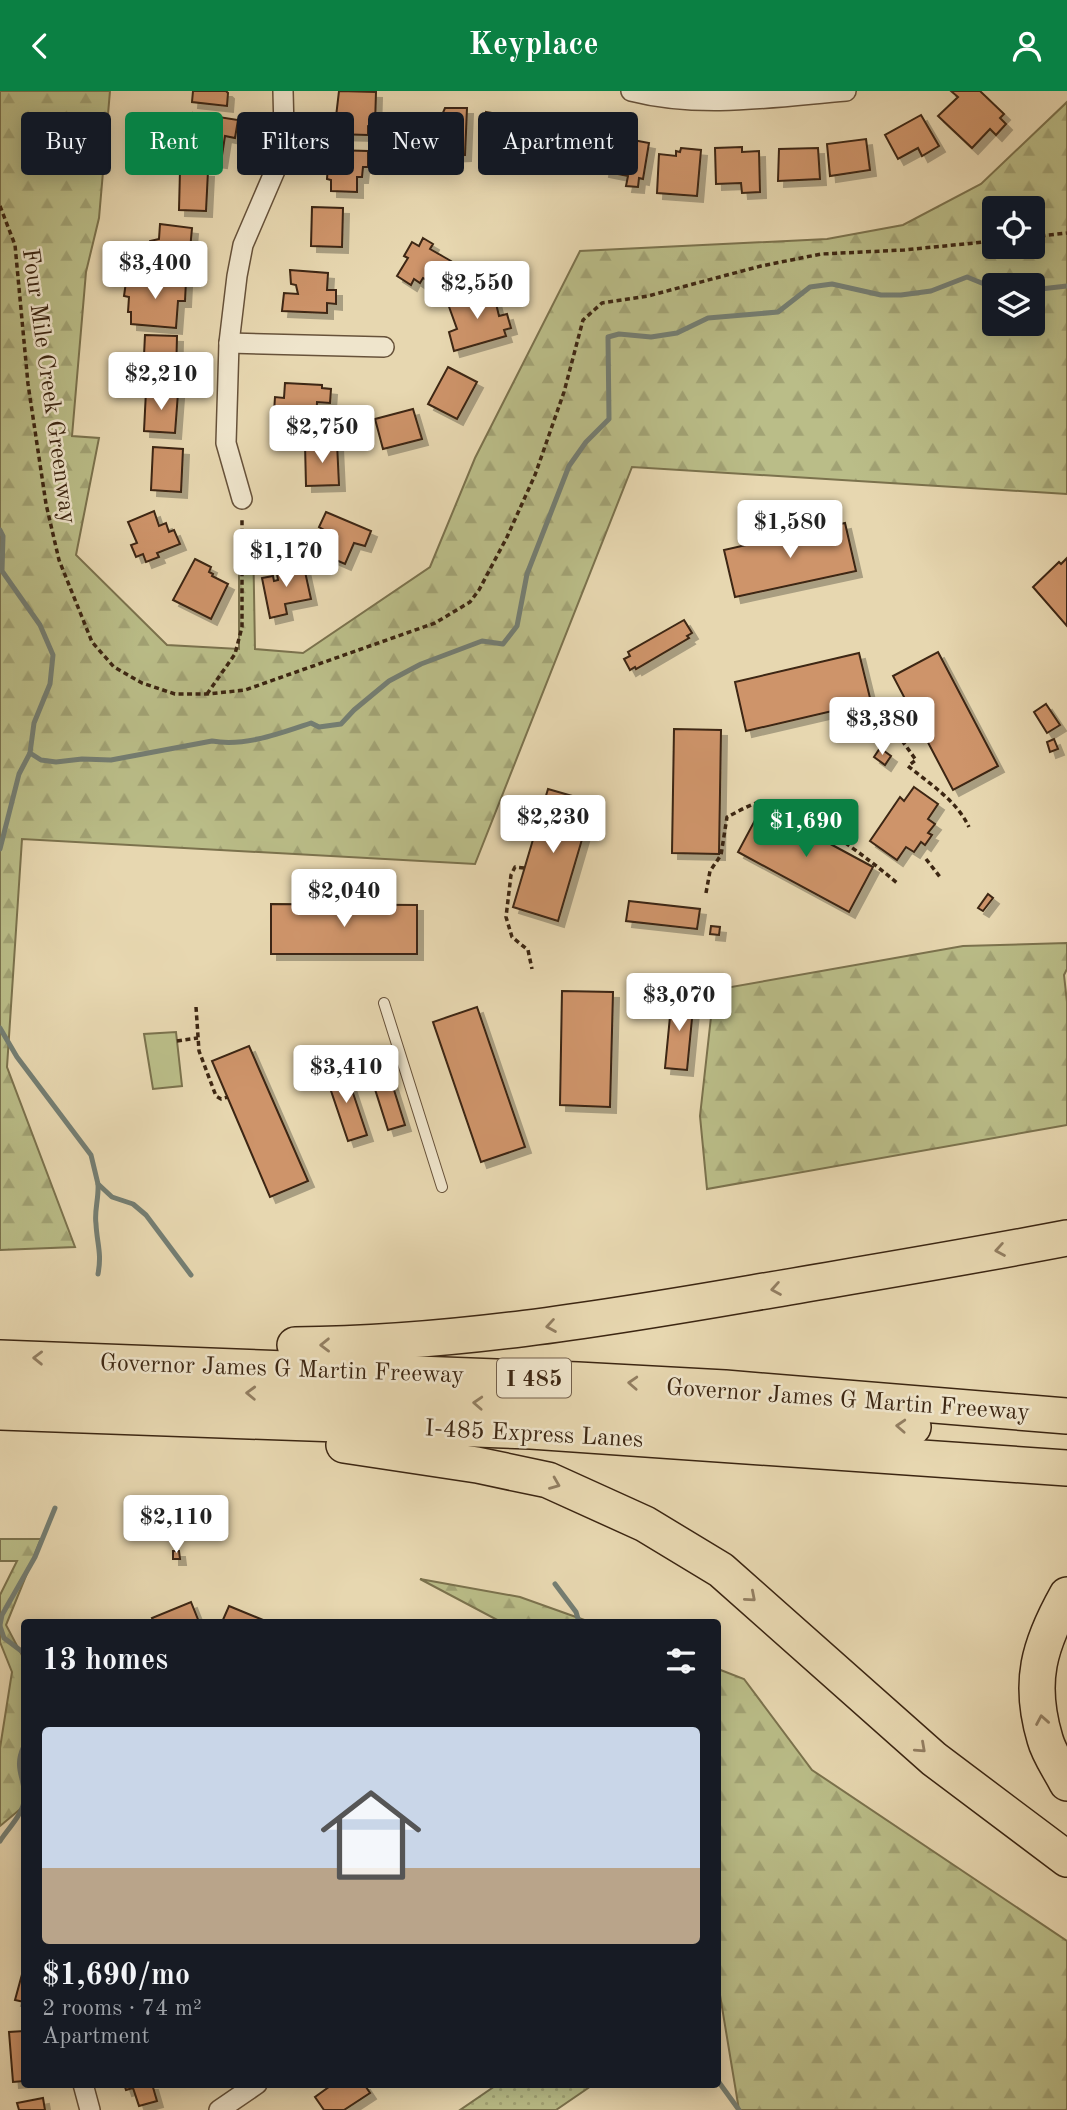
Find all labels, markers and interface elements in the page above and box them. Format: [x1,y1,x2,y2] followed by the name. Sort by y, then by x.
[21,27,59,65] icon: back
[1008,27,1046,65] icon: person
[468,30,599,62] text: Keyplace
[21,112,111,175] chip: Buy
[125,112,223,175] chip: Rent
[237,112,354,175] chip: Filters
[368,112,464,175] chip: New
[478,112,638,175] chip: Apartment
[982,196,1045,336] map controls
[982,196,1045,259] button: locate
[98,241,212,301] pin: $3,400
[17,247,79,526] street label: Four Mile Creek Greenway
[118,252,192,275] text: $3,400
[420,261,534,321] pin: $2,550
[440,272,514,295] text: $2,550
[982,273,1045,336] button: layers
[104,353,218,412] pin: $2,210
[124,363,198,386] text: $2,210
[265,405,379,465] pin: $2,750
[285,416,359,439] text: $2,750
[733,501,847,560] pin: $1,580
[753,511,827,534] text: $1,580
[229,529,343,589] pin: $1,170
[249,540,323,563] text: $1,170
[825,697,939,757] pin: $3,380
[845,708,919,731] text: $3,380
[496,795,610,855] pin: $2,230
[749,799,863,859] pin: $1,690
[516,806,590,829] text: $2,230
[769,810,843,833] text: $1,690
[287,869,401,929] pin: $2,040
[307,880,381,903] text: $2,040
[622,974,736,1033] pin: $3,070
[642,984,716,1007] text: $3,070
[289,1045,403,1105] pin: $3,410
[309,1056,383,1079] text: $3,410
[994,1242,1006,1257] one-way arrow
[770,1281,782,1296] one-way arrow
[545,1318,557,1333] one-way arrow
[319,1337,329,1353] one-way arrow
[32,1351,43,1366] one-way arrow
[99,1352,465,1388] street label: Governor James G Martin Freeway
[497,1359,571,1397] road number: I 485
[627,1376,638,1391] one-way arrow
[665,1376,1031,1426] street label: Governor James G Martin Freeway
[245,1385,256,1401] one-way arrow
[473,1396,484,1411] one-way arrow
[424,1417,644,1453] street label: I-485 Express Lanes
[895,1419,906,1434] one-way arrow
[548,1476,560,1490] one-way arrow
[119,1495,233,1555] pin: $2,110
[139,1506,213,1529] text: $2,110
[743,1589,756,1601] one-way arrow
[662,1642,700,1680] icon: filters
[42,1646,168,1676] text: 13 homes
[1035,1714,1050,1726] one-way arrow
[913,1740,926,1752] one-way arrow
[308,1772,434,1898] icon: home
[42,1961,190,1991] text: $1,690/mo
[42,1997,202,2020] text: 2 rooms · 74 m²
[42,2025,150,2048] text: Apartment

